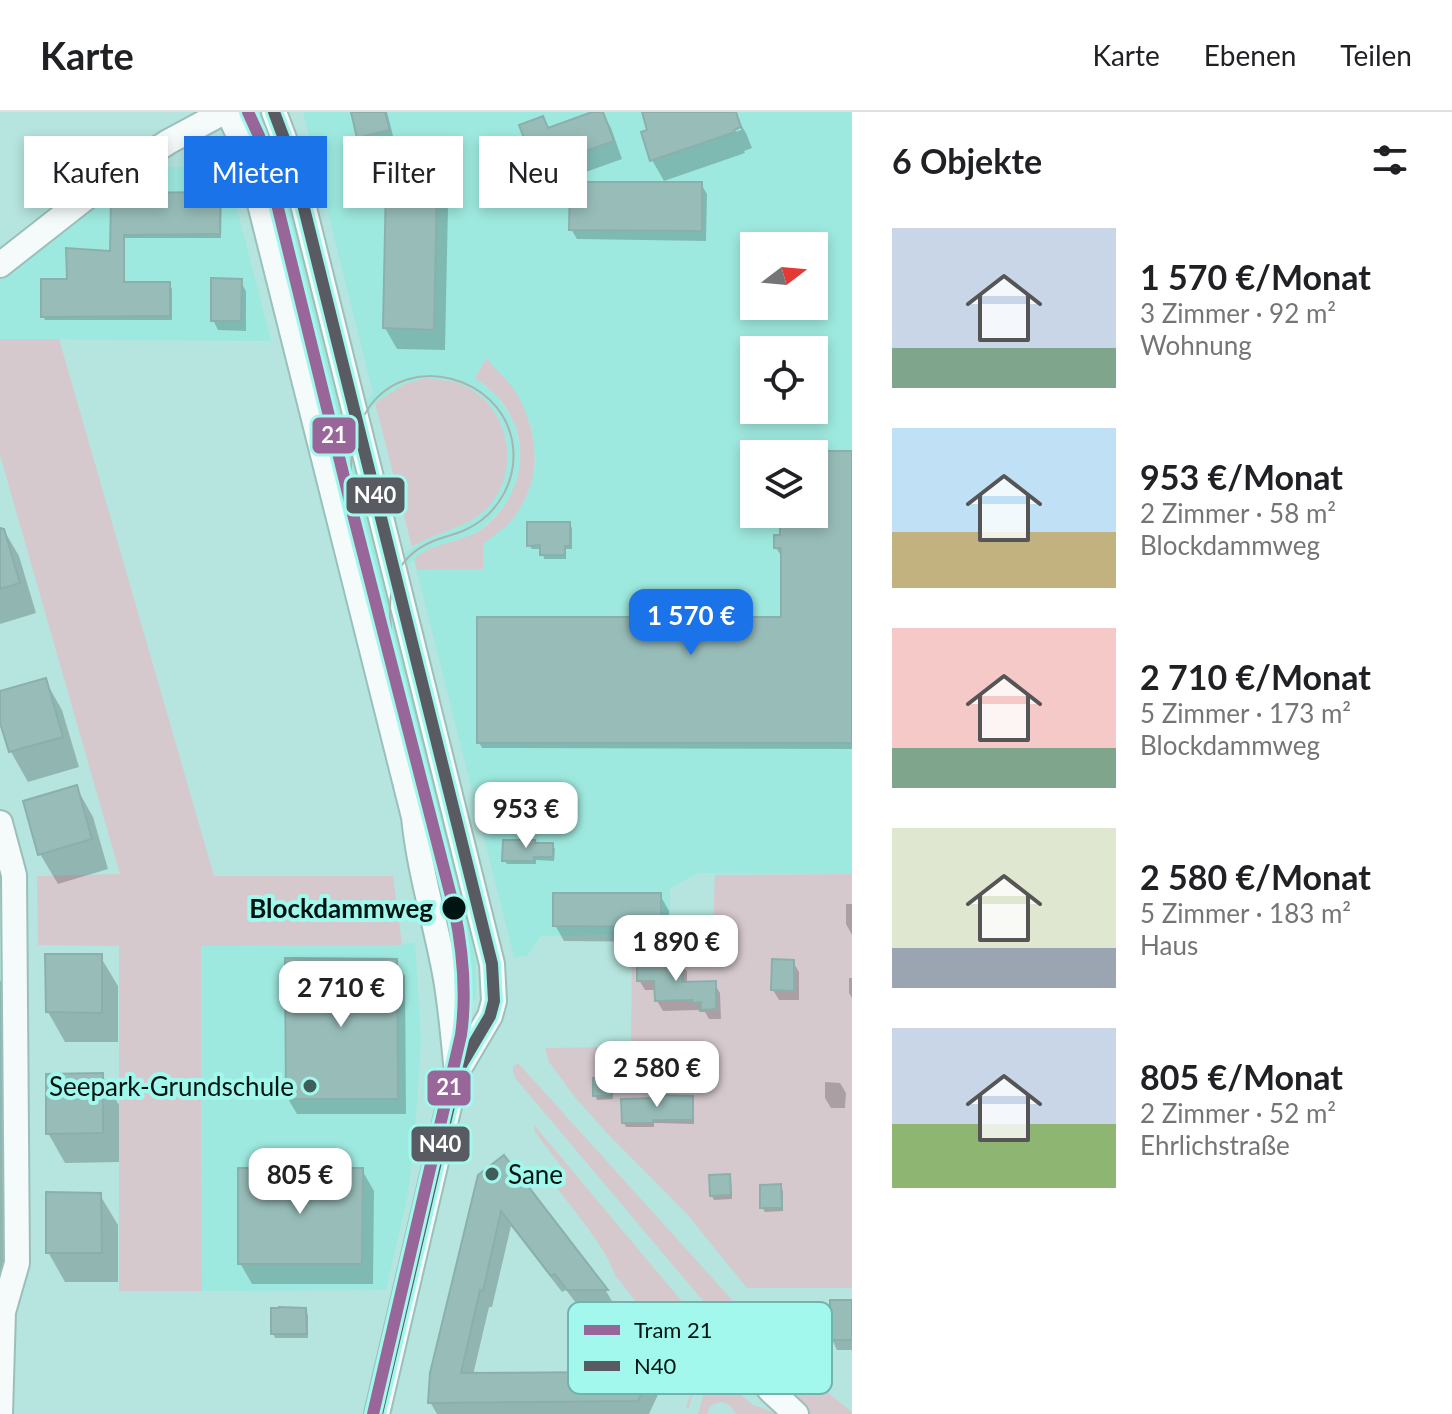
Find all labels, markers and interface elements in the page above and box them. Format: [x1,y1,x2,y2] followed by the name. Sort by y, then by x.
[40,32,134,78] text: Karte
[1092,38,1160,72] text: Karte
[1204,38,1296,72] text: Ebenen
[1340,38,1412,72] text: Teilen
[24,136,168,208] chip: Kaufen
[184,136,327,208] chip: Mieten
[343,136,463,208] chip: Filter
[479,136,587,208] chip: Neu
[1368,138,1412,182] icon: filters
[892,140,1042,181] text: 6 Objekte
[740,232,828,320] north arrow
[740,232,828,528] map controls
[1140,256,1371,297] text: 1 570 €/Monat
[956,260,1052,356] icon: home
[1140,297,1336,329] text: 3 Zimmer · 92 m²
[1140,329,1252,361] text: Wohnung
[740,336,828,424] button: locate
[311,416,357,455] line badge: 21
[321,421,347,448] text: 21
[740,440,828,528] button: layers
[1140,456,1343,497] text: 953 €/Monat
[956,460,1052,556] icon: home
[345,476,406,515] line badge: N40
[354,481,396,508] text: N40
[1140,497,1336,529] text: 2 Zimmer · 58 m²
[1140,529,1320,561] text: Blockdammweg
[617,589,765,657] pin: 1 570 €
[647,599,735,631] text: 1 570 €
[1140,656,1371,697] text: 2 710 €/Monat
[956,660,1052,756] icon: home
[1140,697,1351,729] text: 5 Zimmer · 173 m²
[1140,729,1320,761] text: Blockdammweg
[470,782,582,850] pin: 953 €
[493,792,559,824] text: 953 €
[1140,856,1371,897] text: 2 580 €/Monat
[956,860,1052,956] icon: home
[249,892,433,924] place label: Blockdammweg
[440,894,468,922] marker: Blockdammweg
[1140,897,1351,929] text: 5 Zimmer · 183 m²
[602,915,750,983] pin: 1 890 €
[632,925,720,957] text: 1 890 €
[1140,929,1198,961] text: Haus
[267,961,415,1029] pin: 2 710 €
[297,971,385,1003] text: 2 710 €
[583,1041,731,1109] pin: 2 580 €
[613,1051,701,1083] text: 2 580 €
[1140,1056,1343,1097] text: 805 €/Monat
[956,1060,1052,1156] icon: home
[426,1069,472,1107] line badge: 21
[49,1070,294,1102] place label: Seepark-Grundschule
[436,1073,462,1100] text: 21
[301,1077,319,1095] marker: Seepark-Grundschule
[1140,1097,1336,1129] text: 2 Zimmer · 52 m²
[410,1125,471,1163] line badge: N40
[1140,1129,1290,1161] text: Ehrlichstraße
[419,1130,461,1157] text: N40
[244,1148,356,1216] pin: 805 €
[267,1158,333,1190] text: 805 €
[508,1158,563,1190] place label: Sane
[483,1165,501,1183] marker: Sane
[568,1302,832,1394] legend
[634,1316,713,1343] text: Tram 21
[634,1352,677,1379] text: N40

